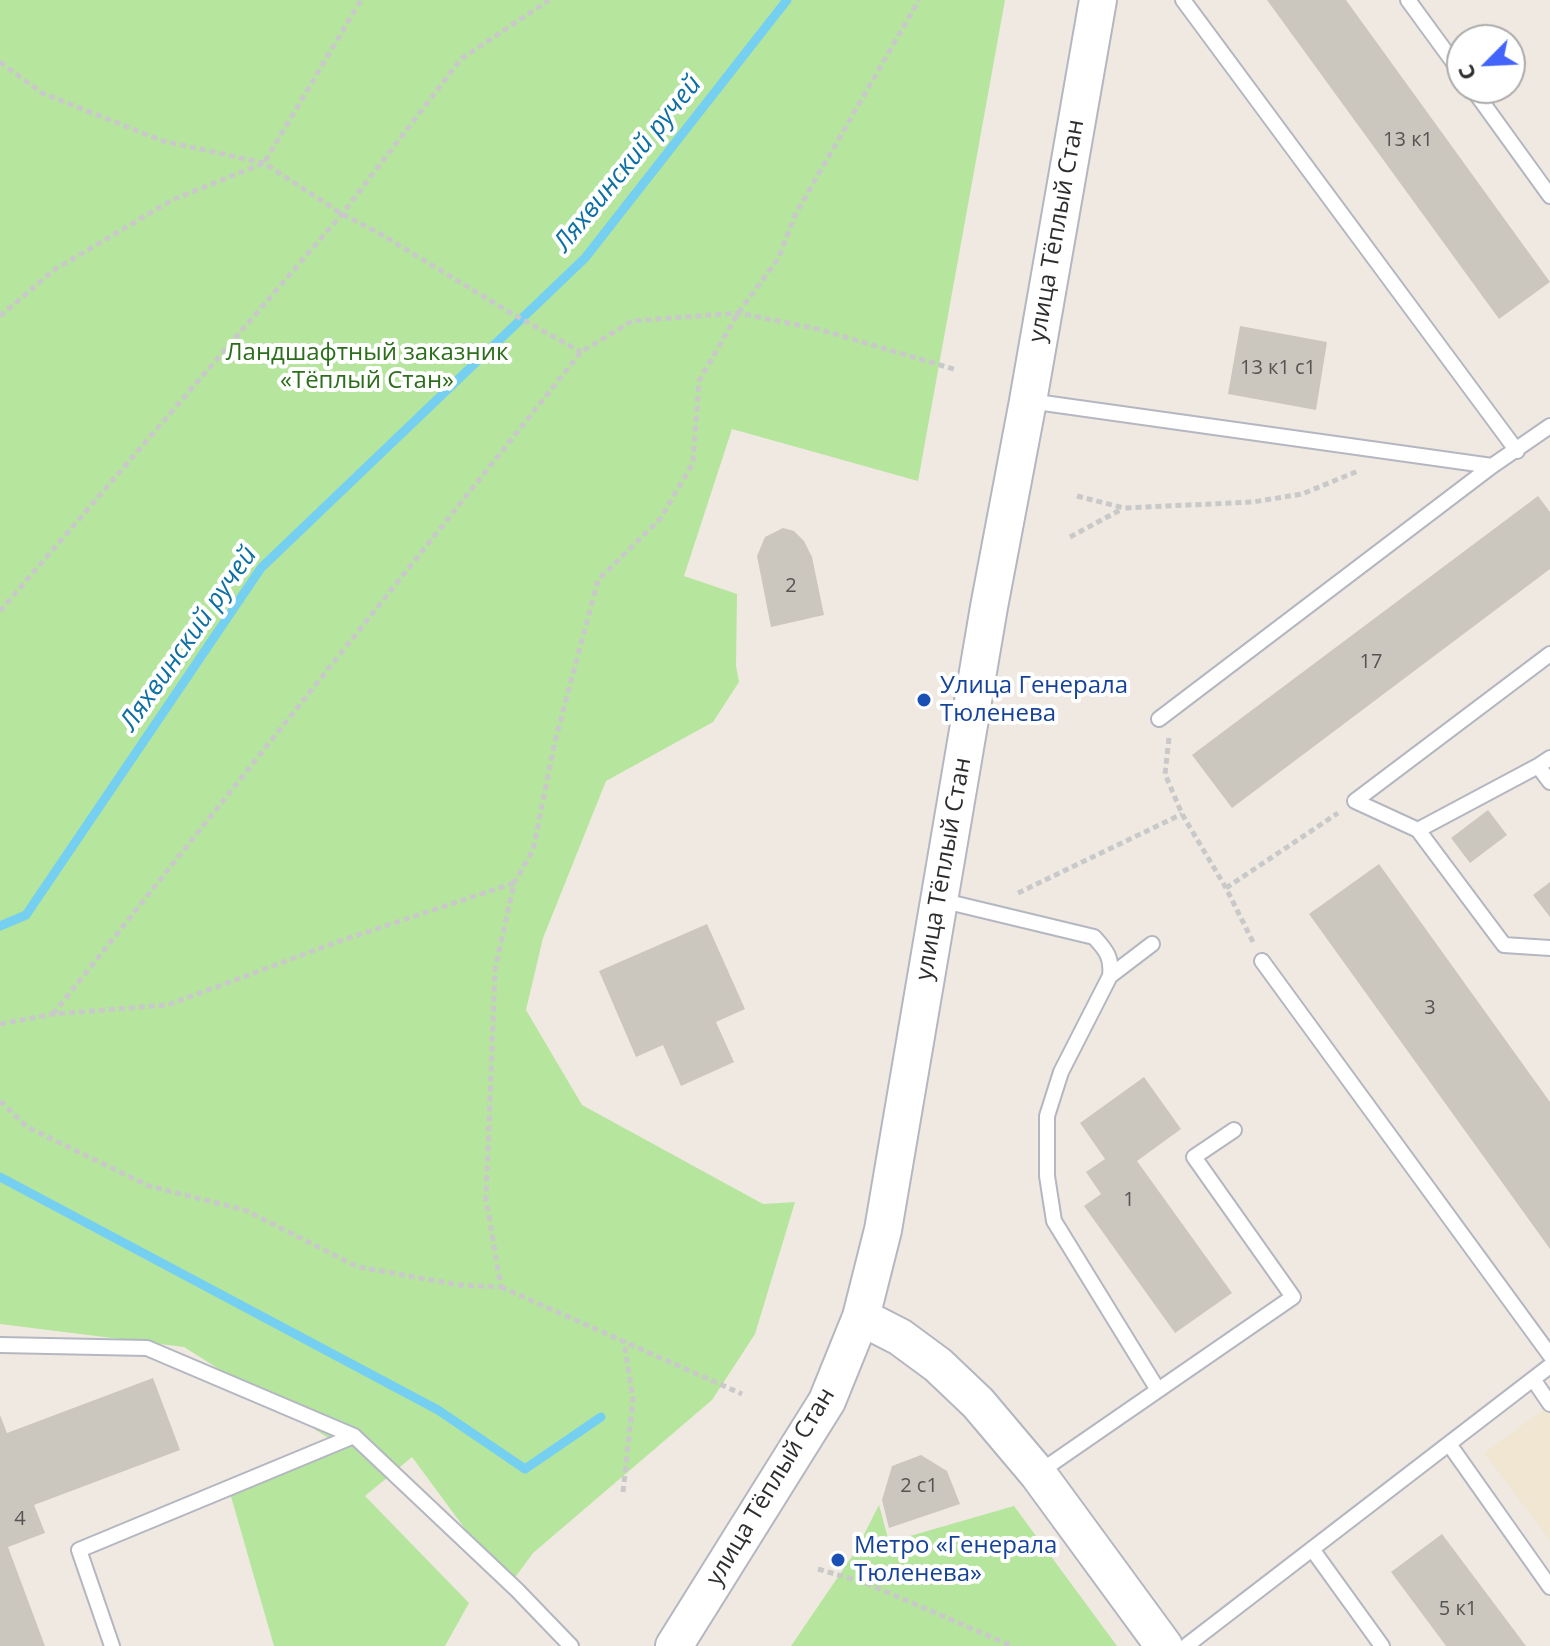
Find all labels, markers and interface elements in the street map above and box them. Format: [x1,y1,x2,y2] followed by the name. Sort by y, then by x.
[1446,24,1526,104] north arrow
[1449,60,1482,85] text: С
[547,70,709,258] water label: Ляхвинский ручей
[1023,117,1091,345] street label: улица Тёплый Стан
[1383,128,1433,152] house number: 13 к1
[226,339,508,395] park label: Ландшафтный заказник «Тёплый Стан»
[1240,356,1316,380] house number: 13 к1 с1
[114,541,264,737] water label: Ляхвинский ручей
[785,574,797,598] house number: 2
[1360,650,1382,674] house number: 17
[940,672,1128,728] place label: Улица Генерала Тюленева
[915,691,933,709] marker: Улица Генерала Тюленева
[910,755,978,983] street label: улица Тёплый Стан
[1424,996,1436,1020] house number: 3
[1123,1188,1135,1212] house number: 1
[701,1383,841,1591] street label: улица Тёплый Стан
[900,1474,938,1498] house number: 2 с1
[14,1507,26,1531] house number: 4
[854,1532,1057,1588] place label: Метро «Генерала Тюленева»
[829,1551,847,1569] marker: Метро «Генерала Тюленева»
[1439,1597,1477,1621] house number: 5 к1

